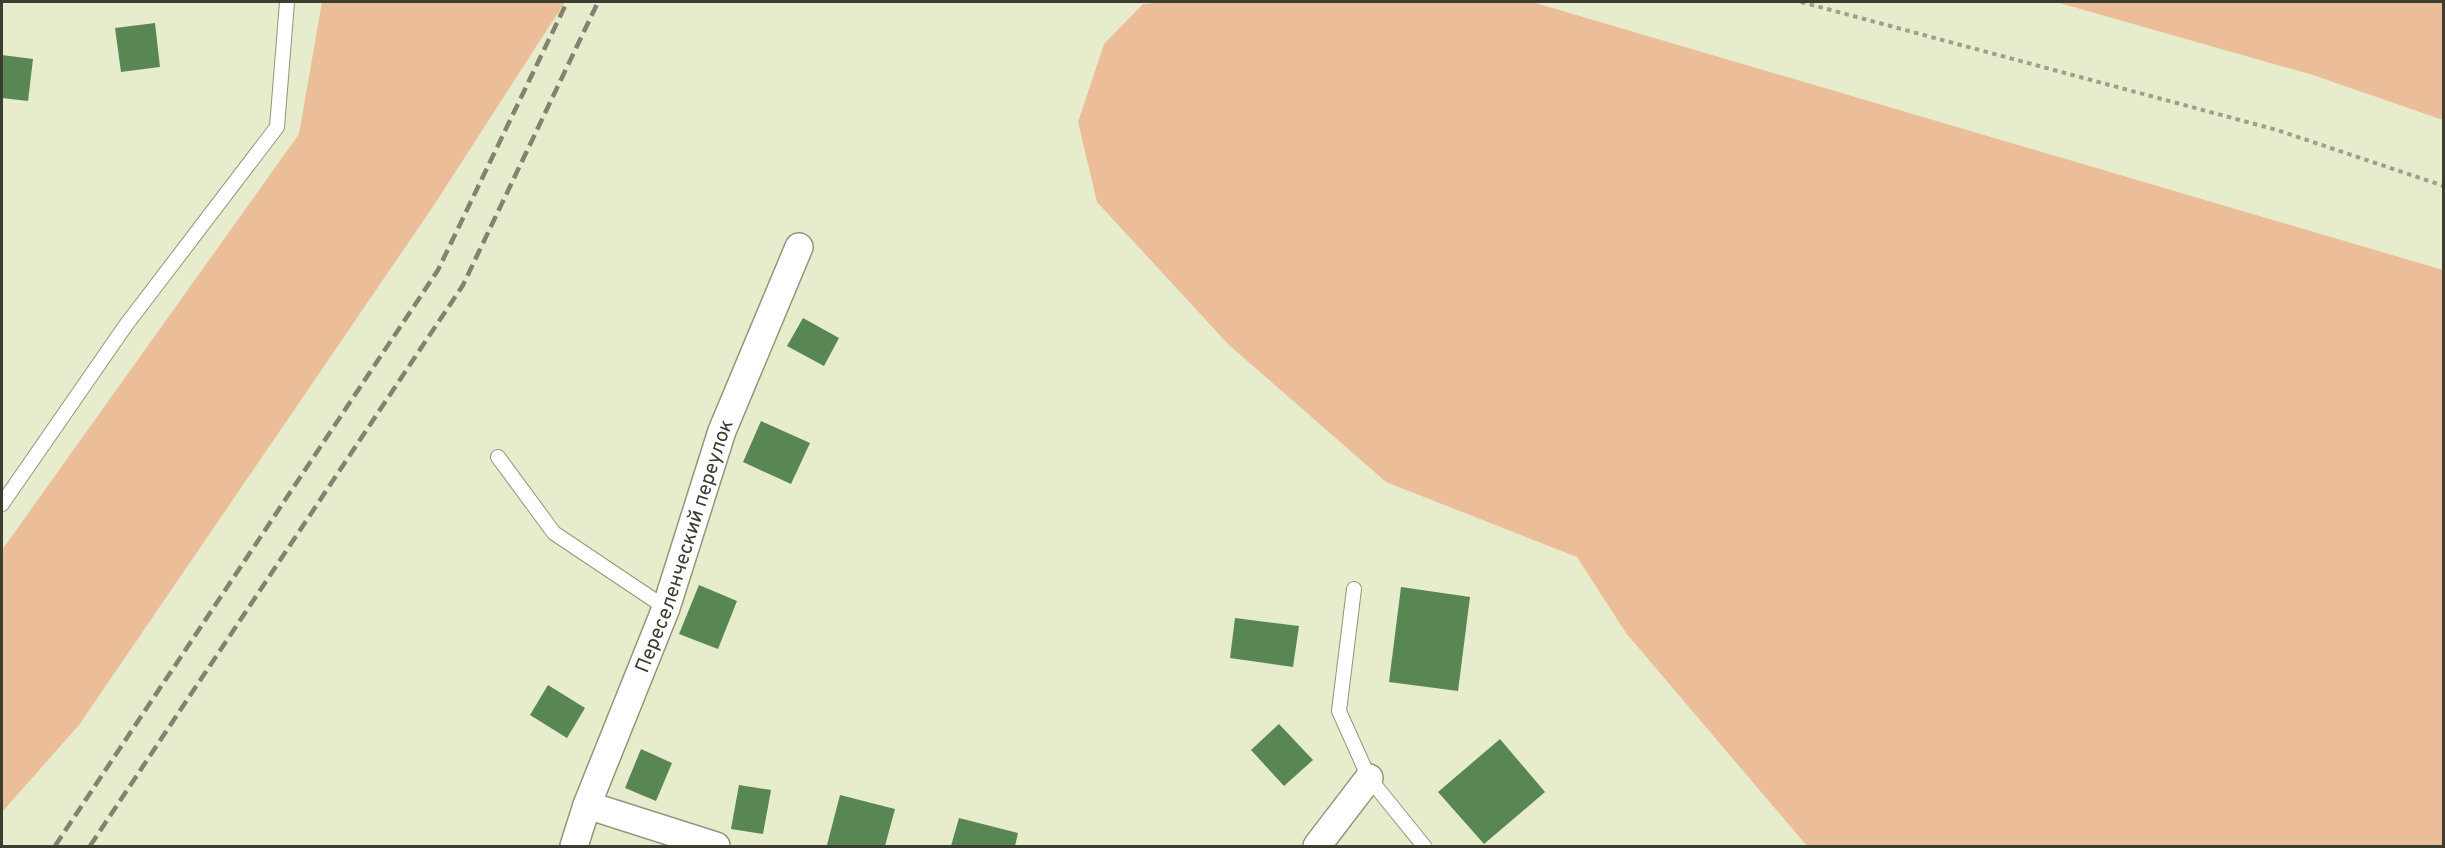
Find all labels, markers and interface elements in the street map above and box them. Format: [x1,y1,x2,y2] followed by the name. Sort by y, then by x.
[630,416,740,677] street label: Переселенческий переулок

